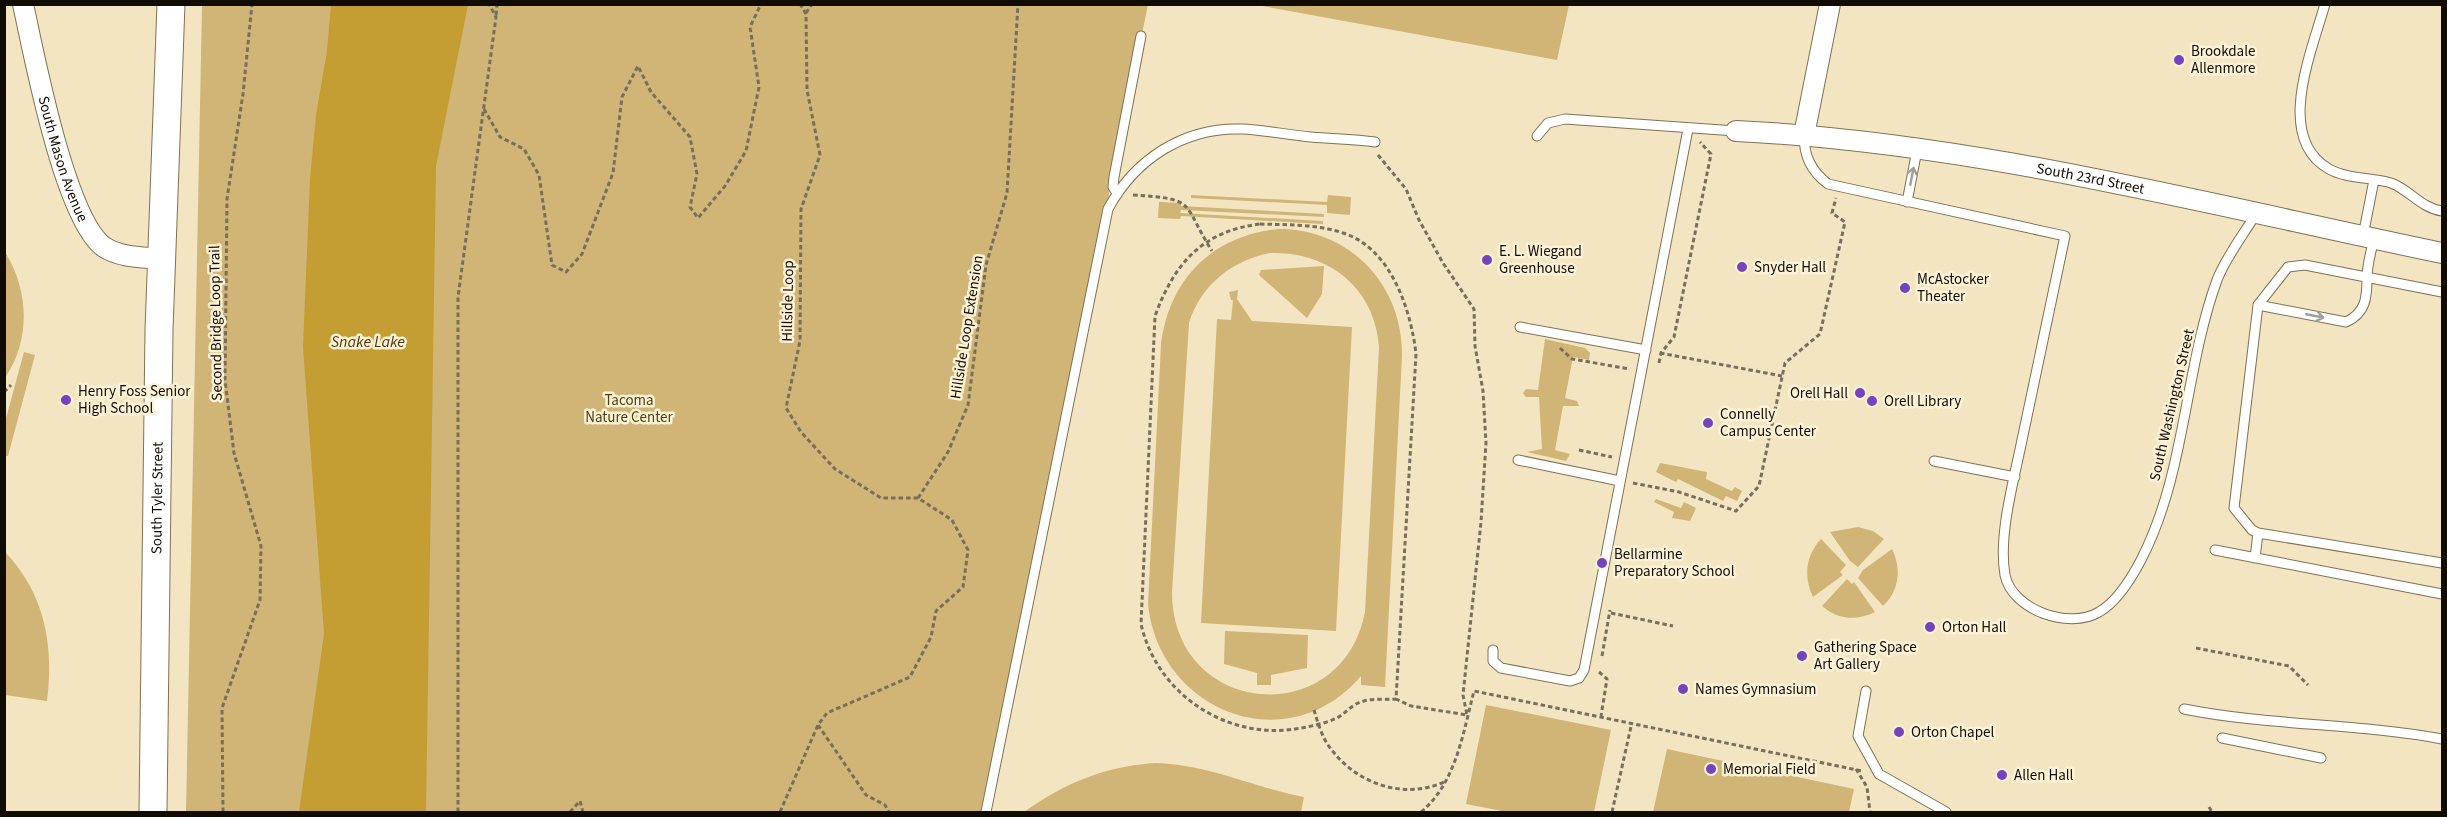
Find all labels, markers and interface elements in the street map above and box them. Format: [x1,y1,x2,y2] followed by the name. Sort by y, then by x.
[2191,41,2256,79] place label: Brookdale Allenmore
[2172,53,2186,67] marker: Brookdale Allenmore
[33,94,93,225] street label: South Mason Avenue
[2035,158,2146,199] street label: South 23rd Street
[1907,167,1918,186] one-way arrow
[1499,241,1582,279] place label: E. L. Wiegand Greenhouse
[204,245,228,401] street label: Second Bridge Loop Trail
[1480,253,1494,267] marker: E. L. Wiegand Greenhouse
[945,254,989,400] street label: Hillside Loop Extension
[1754,257,1826,278] place label: Snyder Hall
[777,260,799,342] street label: Hillside Loop
[1735,260,1749,274] marker: Snyder Hall
[1917,269,1990,307] place label: McAstocker Theater
[1898,281,1912,295] marker: McAstocker Theater
[2305,311,2325,322] one-way arrow
[2144,327,2200,483] street label: South Washington Street
[331,331,405,353] water label: Snake Lake
[78,381,191,419] place label: Henry Foss Senior High School
[1790,383,1848,404] place label: Orell Hall
[1853,386,1867,400] marker: Orell Hall
[585,390,674,428] park label: Tacoma Nature Center
[1884,391,1961,412] place label: Orell Library
[59,393,73,407] marker: Henry Foss Senior High School
[1865,394,1879,408] marker: Orell Library
[1720,404,1817,442] place label: Connelly Campus Center
[1701,416,1715,430] marker: Connelly Campus Center
[146,442,168,554] street label: South Tyler Street
[1614,544,1735,582] place label: Bellarmine Preparatory School
[1595,556,1609,570] marker: Bellarmine Preparatory School
[1942,617,2007,638] place label: Orton Hall
[1923,620,1937,634] marker: Orton Hall
[1814,637,1917,675] place label: Gathering Space Art Gallery
[1795,649,1809,663] marker: Gathering Space Art Gallery
[1695,679,1816,700] place label: Names Gymnasium
[1676,682,1690,696] marker: Names Gymnasium
[1911,722,1994,743] place label: Orton Chapel
[1892,725,1906,739] marker: Orton Chapel
[1723,759,1816,780] place label: Memorial Field
[1704,762,1718,776] marker: Memorial Field
[2014,765,2074,786] place label: Allen Hall
[1995,768,2009,782] marker: Allen Hall

